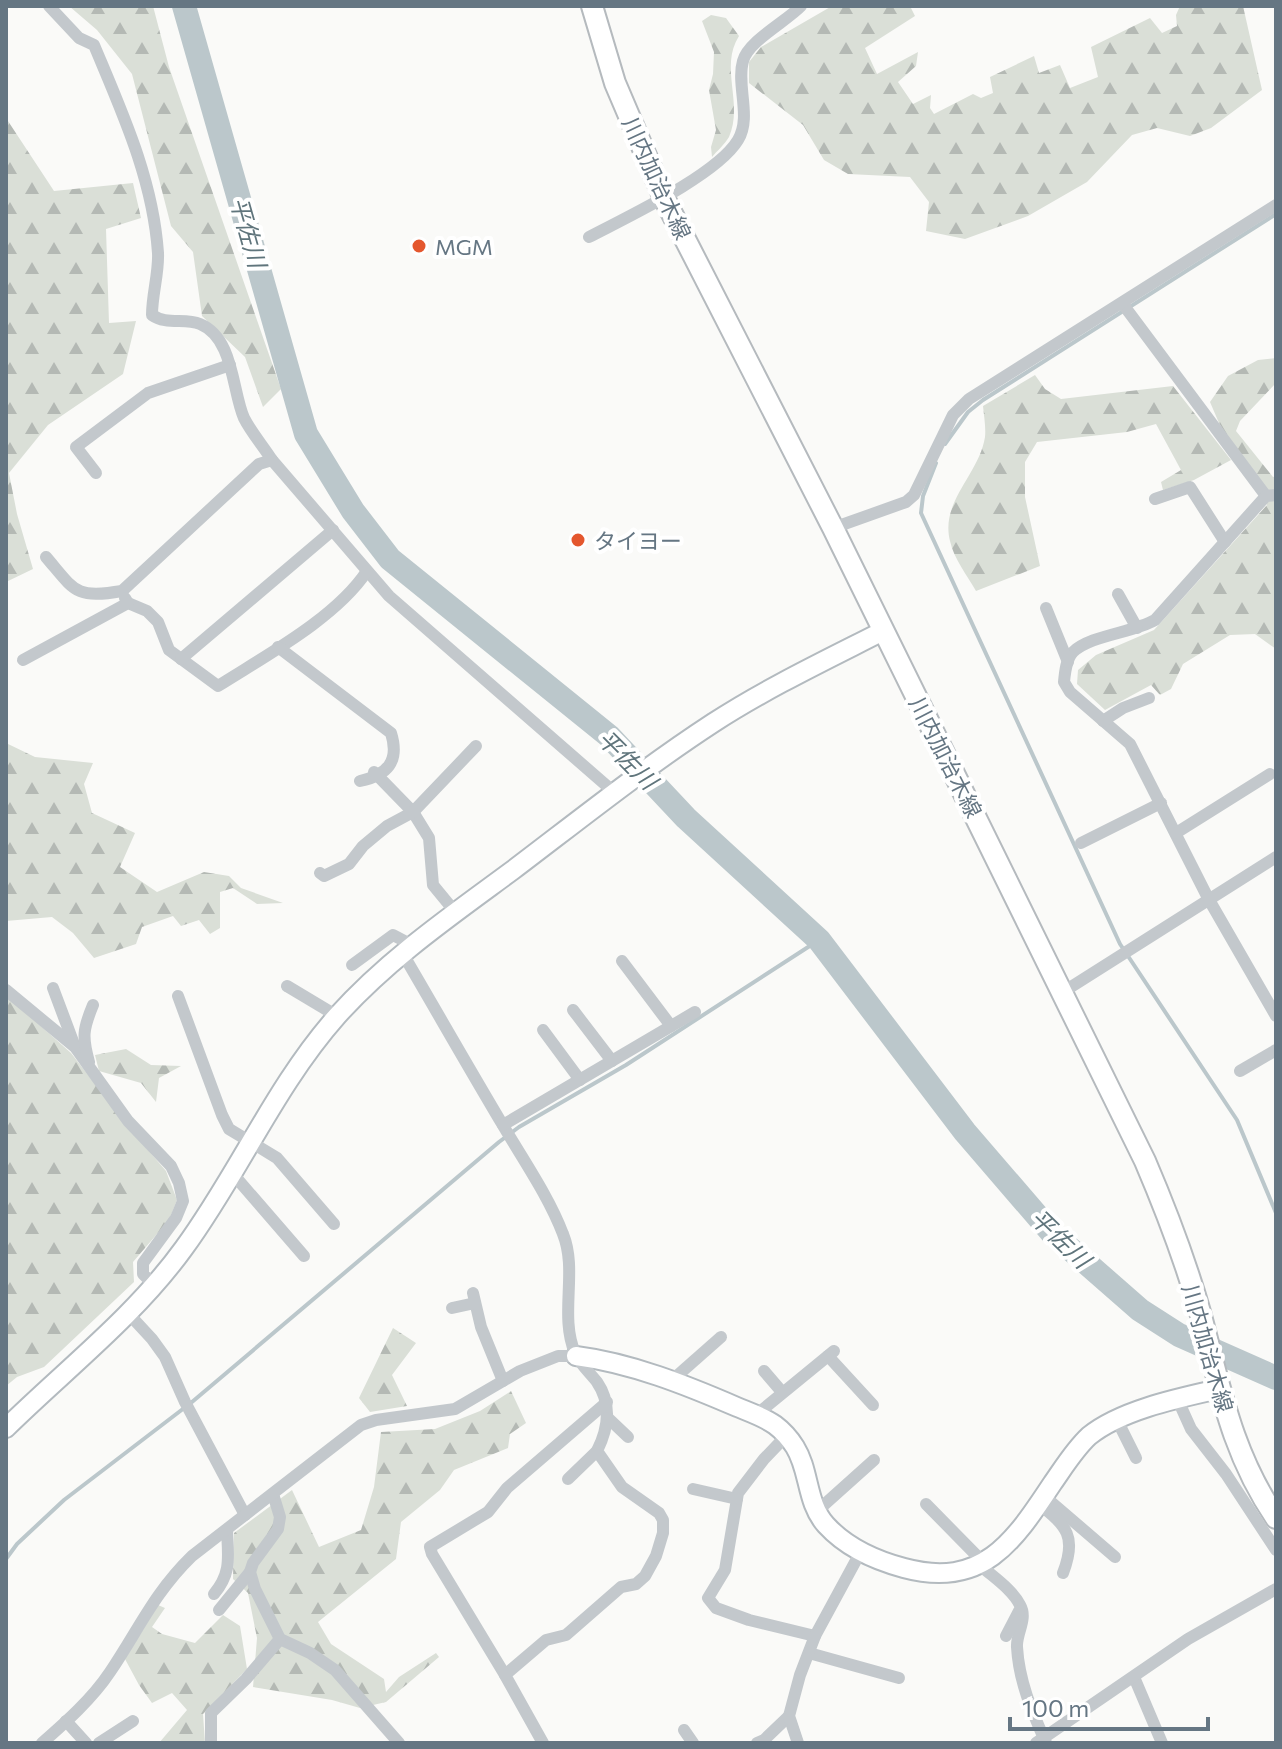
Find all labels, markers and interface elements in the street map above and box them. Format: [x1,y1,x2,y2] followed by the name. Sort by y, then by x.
[617,112,697,244] street label: 川内加治木線
[225,193,274,273] water label: 平佐川
[435,233,493,260] place label: MGM
[410,237,428,255] marker: MGM
[594,527,682,554] place label: タイヨー
[569,531,587,549] marker: タイヨー
[904,692,988,822] street label: 川内加治木線
[592,723,666,797] water label: 平佐川
[1025,1203,1099,1276] water label: 平佐川
[1177,1281,1239,1415] street label: 川内加治木線
[1010,1681,1208,1731] scale bar
[1022,1693,1089,1722] text: 100 m

